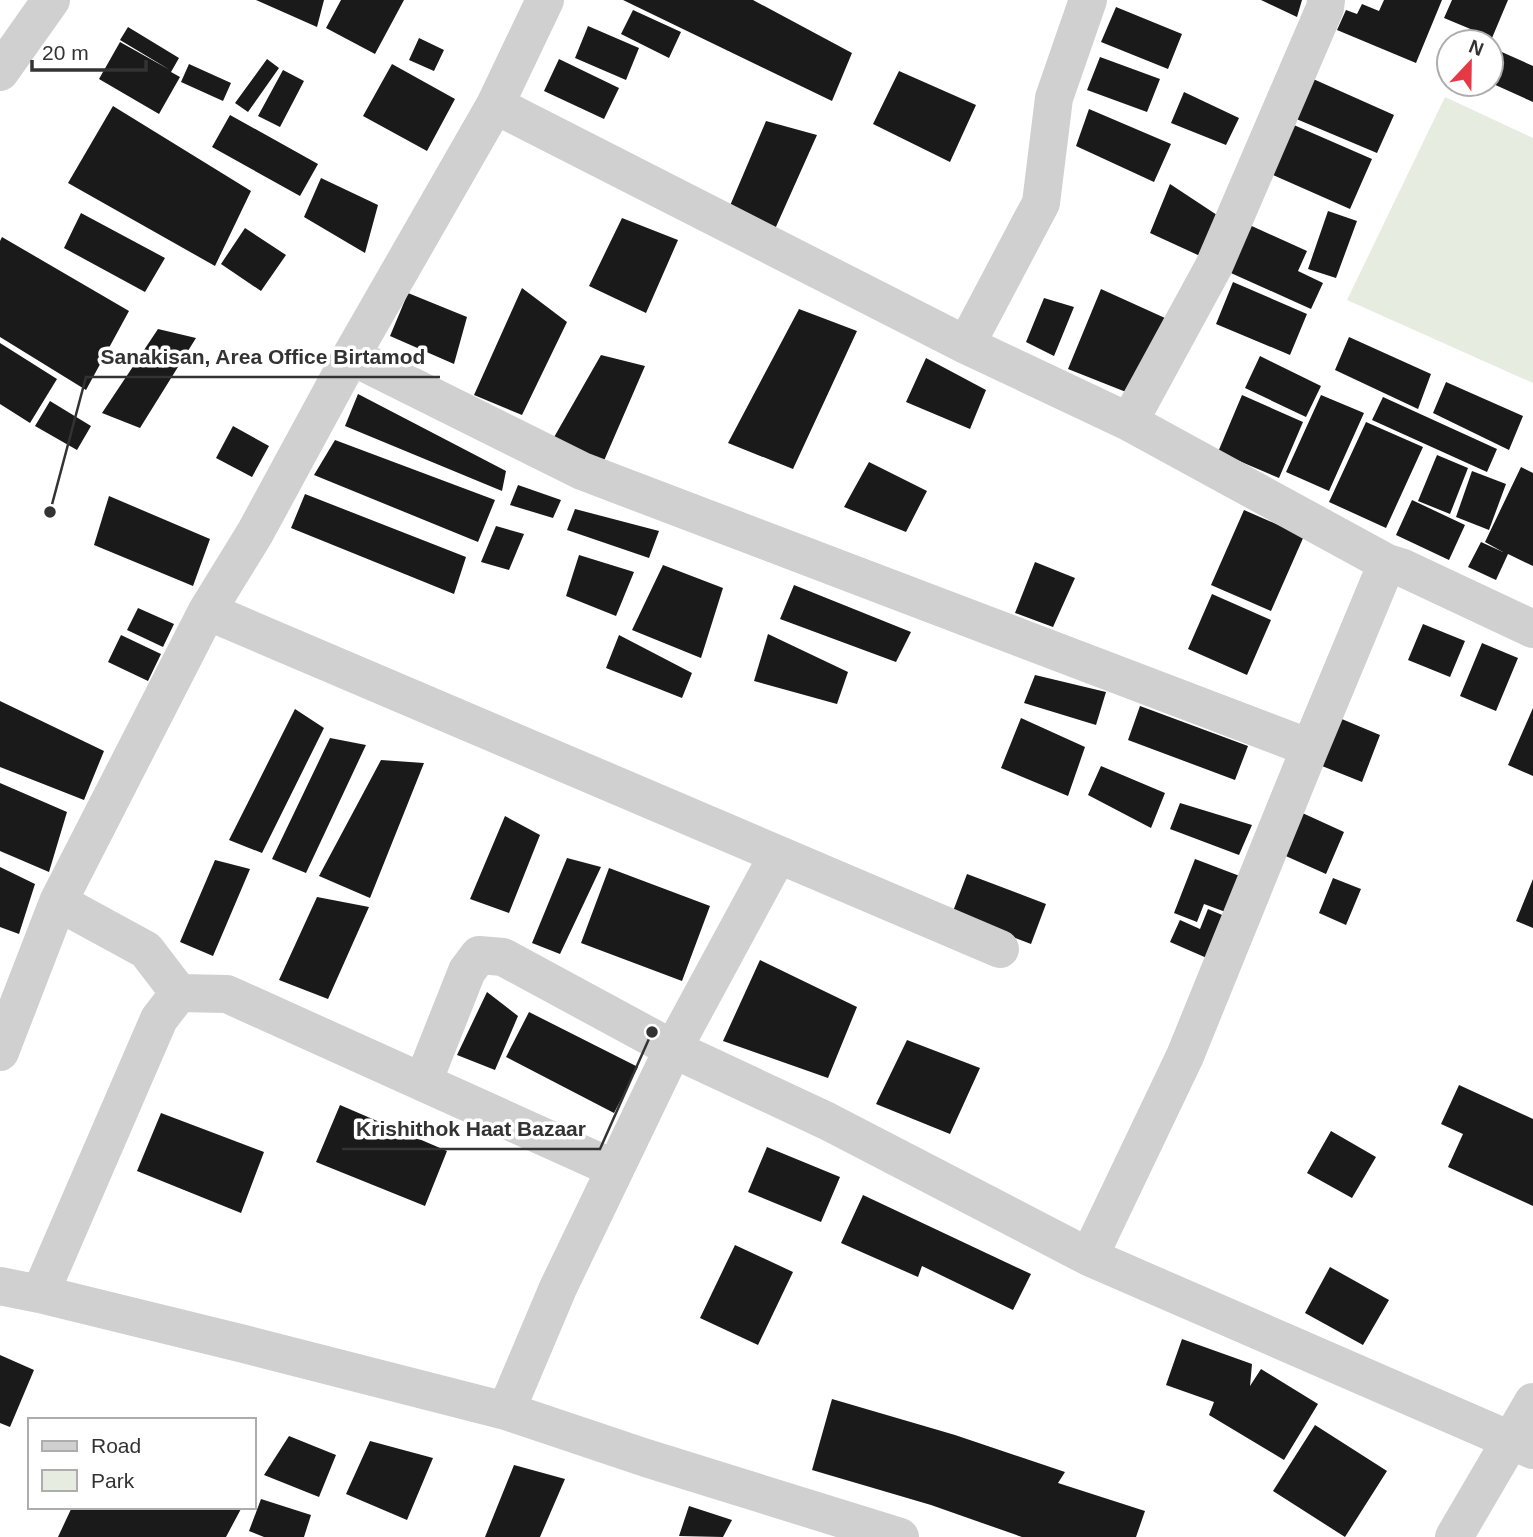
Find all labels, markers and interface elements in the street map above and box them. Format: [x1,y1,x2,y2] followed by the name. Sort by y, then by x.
[32,28,145,72] scale bar
[1435,28,1505,98] north arrow
[1466,35,1486,60] text: N
[42,41,89,64] text: 20 m
[86,335,440,377] callout: Sanakisan, Area Office Birtamod
[101,345,425,368] text: Sanakisan, Area Office Birtamod
[342,1107,600,1149] callout: Krishithok Haat Bazaar
[356,1117,586,1140] text: Krishithok Haat Bazaar
[28,1418,256,1509] legend
[91,1434,141,1457] text: Road
[91,1469,135,1492] text: Park

